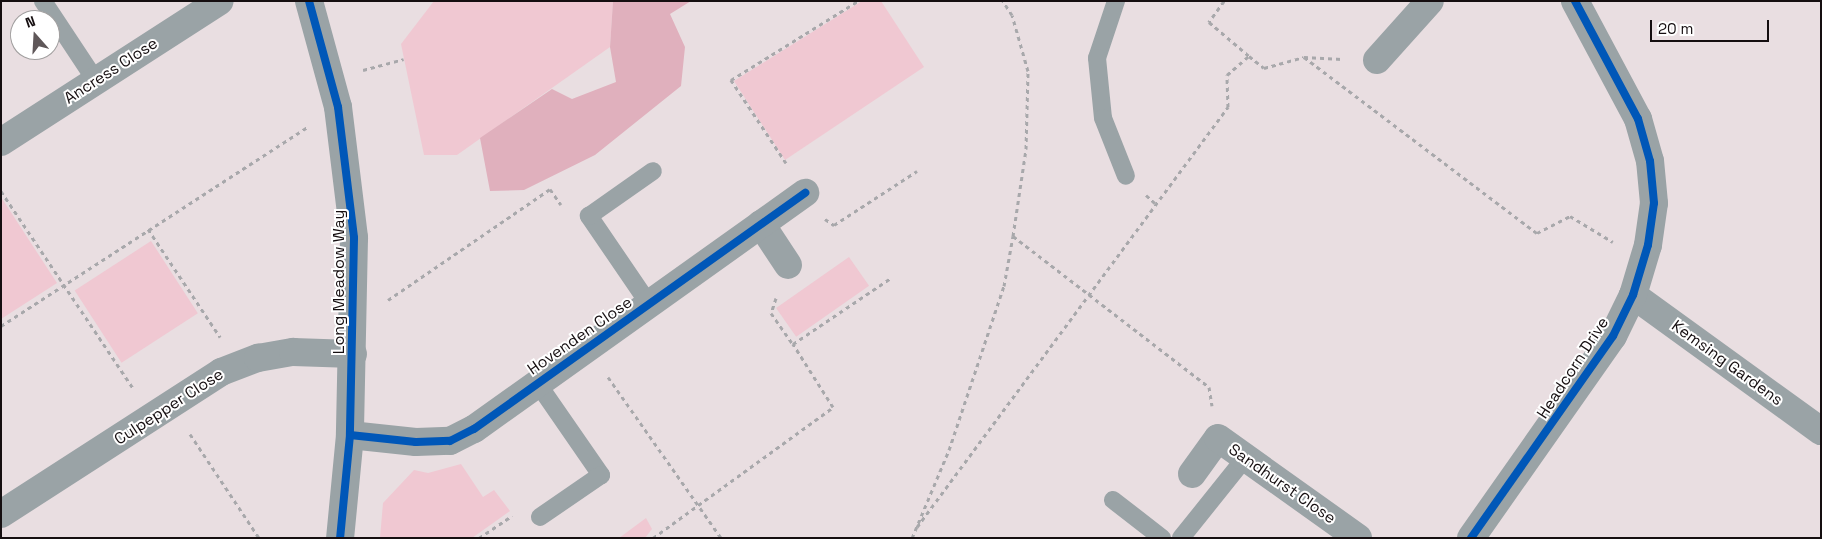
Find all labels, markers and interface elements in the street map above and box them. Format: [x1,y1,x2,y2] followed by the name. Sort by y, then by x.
[10,10,60,60] north arrow
[1652,10,1771,42] scale bar
[23,12,38,32] text: N
[1658,19,1693,38] text: 20 m
[61,34,161,108] street label: Ancress Close
[329,210,349,354] street label: Long Meadow Way
[524,293,636,379] street label: Hovenden Close
[1533,314,1613,422] street label: Headcorn Drive
[1668,316,1786,410] street label: Kemsing Gardens
[111,365,227,449] street label: Culpepper Close
[1225,440,1339,528] street label: Sandhurst Close

